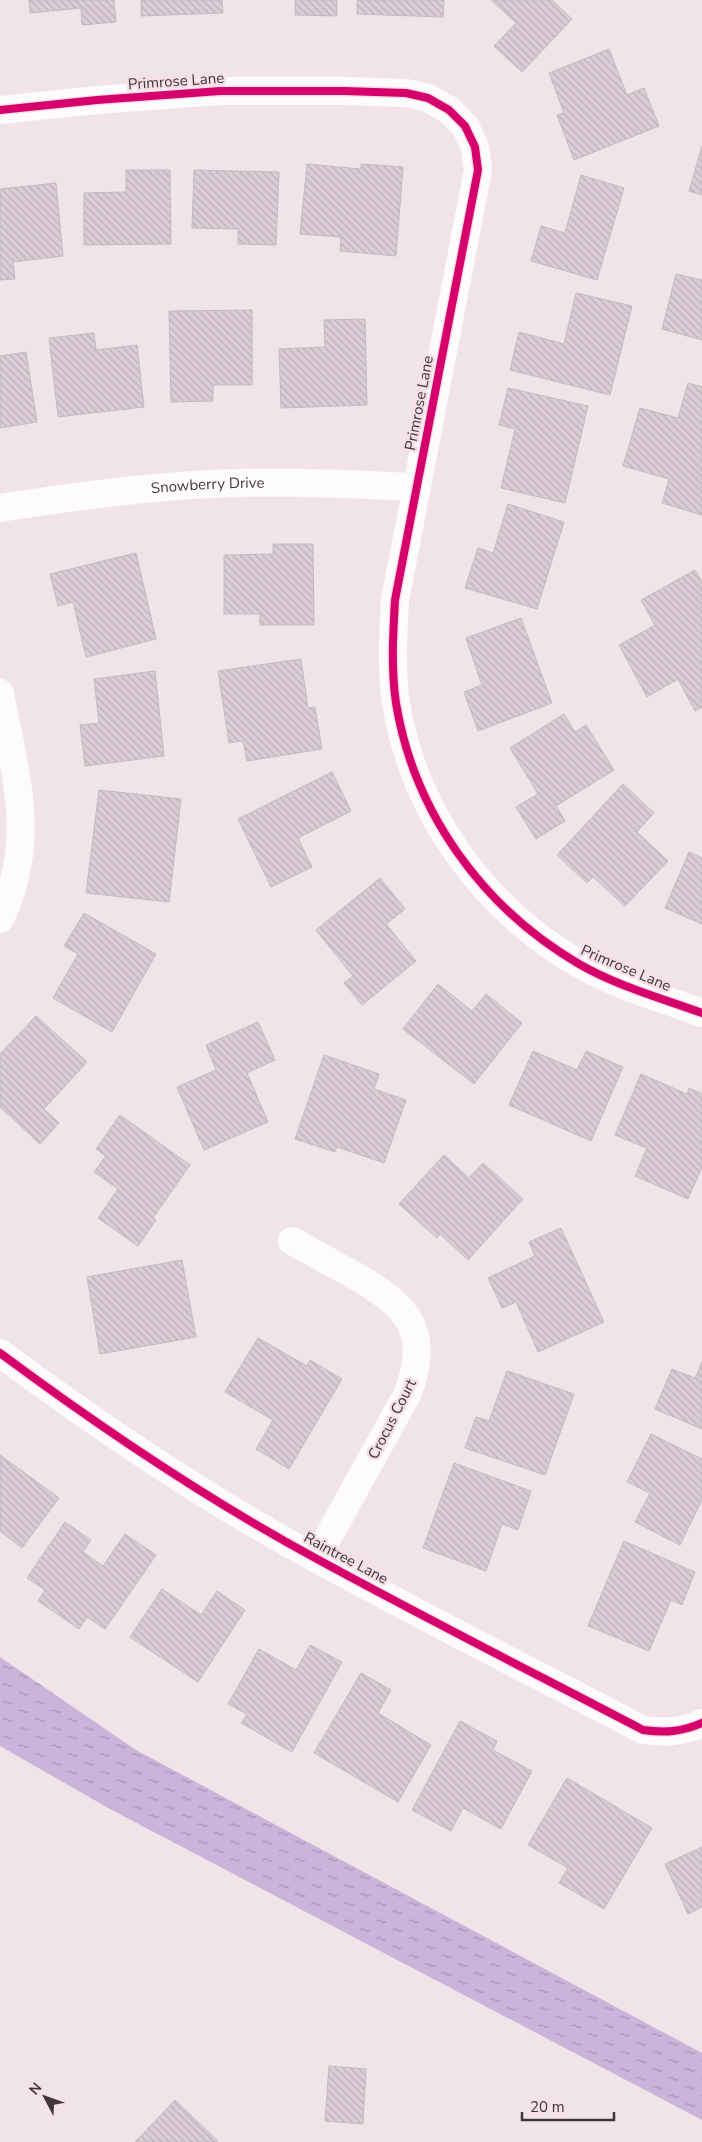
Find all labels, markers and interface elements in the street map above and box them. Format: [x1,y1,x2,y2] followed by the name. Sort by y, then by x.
[127,68,225,94] street label: Primrose Lane
[400,354,438,452] street label: Primrose Lane
[150,473,264,498] street label: Snowberry Drive
[578,940,674,996] street label: Primrose Lane
[363,1375,421,1463] street label: Crocus Court
[300,1527,392,1589] street label: Raintree Lane
[20,2072,70,2122] north arrow
[25,2079,46,2099] text: N
[522,2090,614,2122] scale bar
[530,2097,565,2117] text: 20 m

